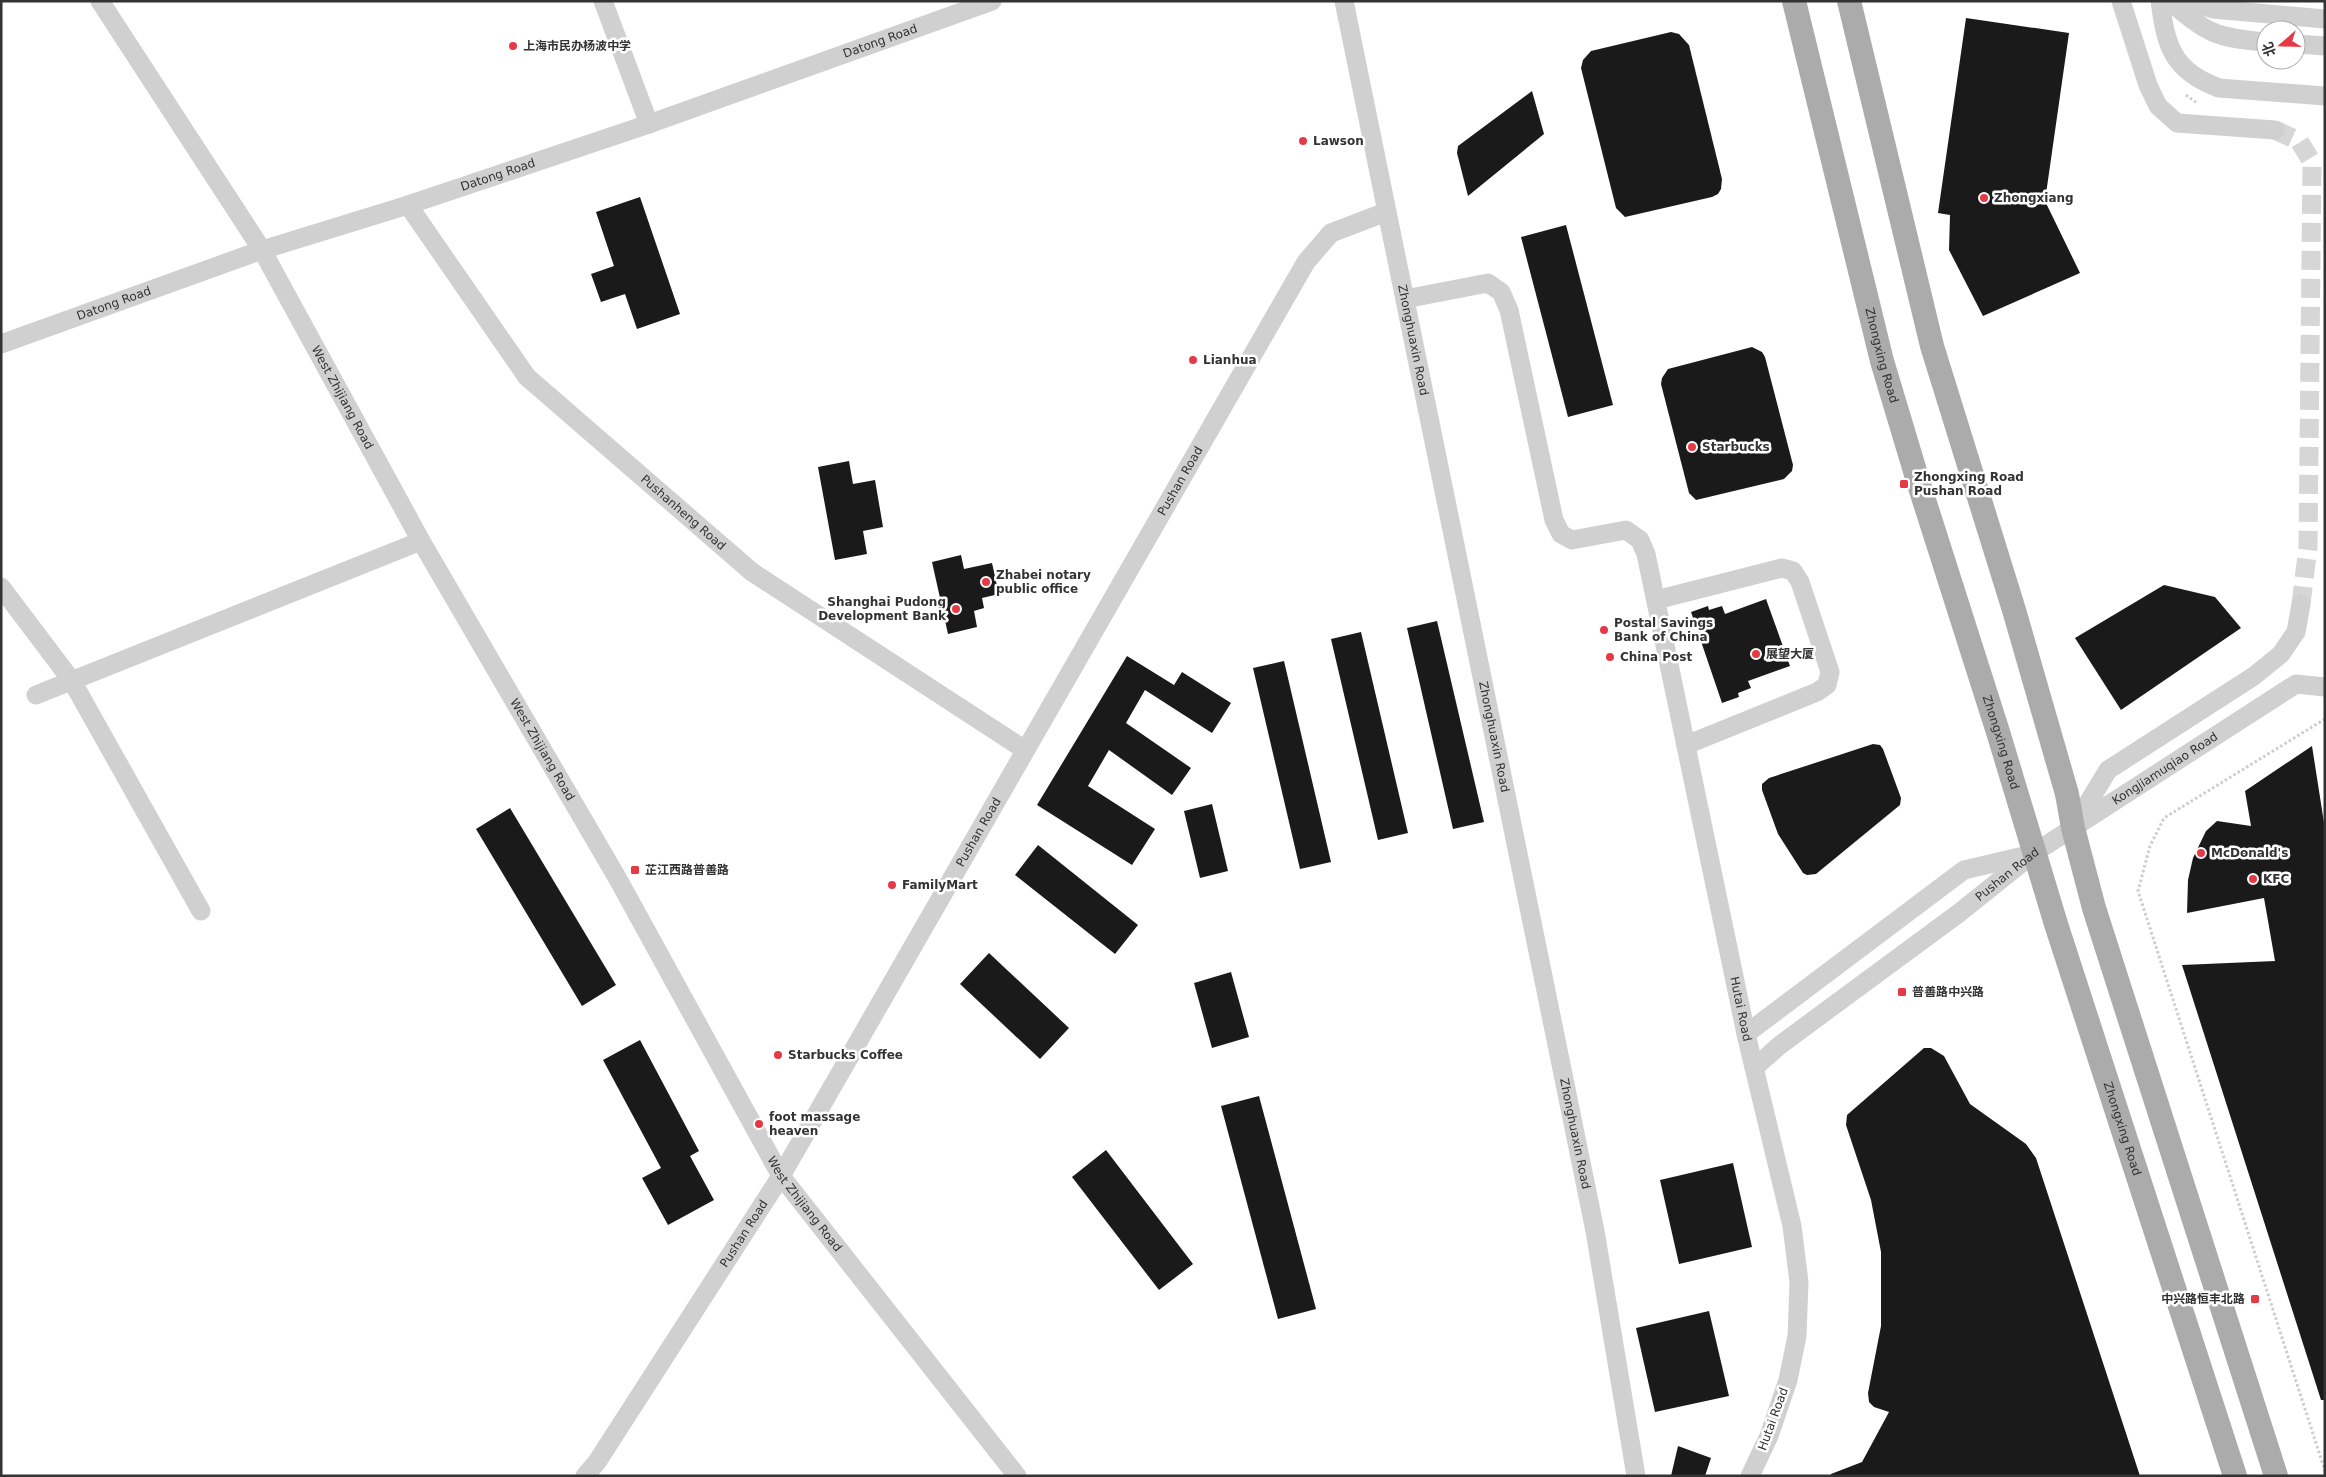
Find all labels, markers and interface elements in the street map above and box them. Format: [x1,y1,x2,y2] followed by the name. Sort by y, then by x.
[2256,20,2306,70] north arrow
[841,21,919,61] street label: Datong Road
[523,39,631,53] place label: 上海市民办杨波中学
[507,40,519,52] marker: 上海市民办杨波中学
[2259,40,2279,59] text: 北
[1313,134,1364,148] place label: Lawson
[1297,135,1309,147] marker: Lawson
[459,156,537,194] street label: Datong Road
[1994,191,2074,205] place label: Zhongxiang
[1978,192,1990,204] marker: Zhongxiang
[1395,283,1431,397] street label: Zhonghuaxin Road
[75,284,153,323] street label: Datong Road
[1862,306,1901,405] street label: Zhongxing Road
[309,343,376,452] street label: West Zhijiang Road
[1203,353,1257,367] place label: Lianhua
[1187,354,1199,366] marker: Lianhua
[1702,440,1770,454] place label: Starbucks
[1686,441,1698,453] marker: Starbucks
[1155,444,1206,518] street label: Pushan Road
[1914,470,2024,498] place label: Zhongxing Road Pushan Road
[638,472,729,553] street label: Pushanheng Road
[1898,478,1910,490] marker: Zhongxing Road Pushan Road
[996,568,1091,596] place label: Zhabei notary public office
[980,576,992,588] marker: Zhabei notary public office
[818,595,947,623] place label: Shanghai Pudong Development Bank
[950,603,962,615] marker: Shanghai Pudong Development Bank
[1614,616,1713,644] place label: Postal Savings Bank of China
[1598,624,1610,636] marker: Postal Savings Bank of China
[1766,647,1814,661] place label: 展望大厦
[1750,648,1762,660] marker: 展望大厦
[1620,650,1692,664] place label: China Post
[1604,651,1616,663] marker: China Post
[1476,680,1512,794] street label: Zhonghuaxin Road
[1980,693,2022,791] street label: Zhongxing Road
[507,696,578,803] street label: West Zhijiang Road
[2110,729,2220,808] street label: Kongjiamuqiao Road
[953,795,1004,869] street label: Pushan Road
[1973,845,2042,904] street label: Pushan Road
[2211,846,2288,860] place label: McDonald's
[2195,847,2207,859] marker: McDonald's
[645,863,729,877] place label: 芷江西路普善路
[629,864,641,876] marker: 芷江西路普善路
[2263,872,2289,886] place label: KFC
[2247,873,2259,885] marker: KFC
[902,878,978,892] place label: FamilyMart
[886,879,898,891] marker: FamilyMart
[1727,975,1755,1043] street label: Hutai Road
[1912,985,1984,999] place label: 普善路中兴路
[1896,986,1908,998] marker: 普善路中兴路
[788,1048,903,1062] place label: Starbucks Coffee
[772,1049,784,1061] marker: Starbucks Coffee
[1557,1077,1593,1190] street label: Zhonghuaxin Road
[2101,1080,2144,1177] street label: Zhongxing Road
[769,1110,860,1138] place label: foot massage heaven
[753,1118,765,1130] marker: foot massage heaven
[764,1154,845,1254] street label: West Zhijiang Road
[717,1197,771,1270] street label: Pushan Road
[2161,1292,2245,1306] place label: 中兴路恒丰北路
[2249,1293,2261,1305] marker: 中兴路恒丰北路
[1755,1386,1791,1452] street label: Hutai Road

